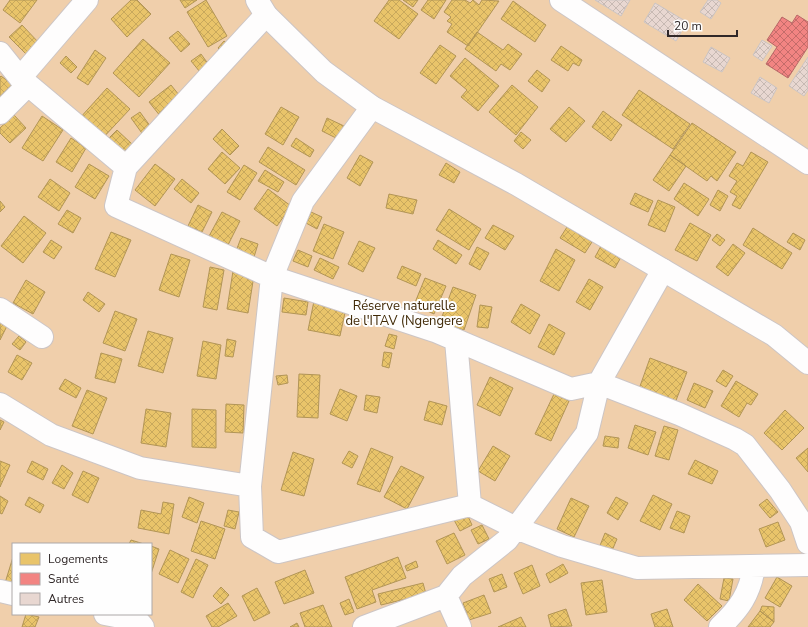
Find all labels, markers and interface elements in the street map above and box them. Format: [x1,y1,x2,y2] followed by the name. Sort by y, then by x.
[668,12,737,38] scale bar
[674,18,702,34] text: 20 m
[346,297,463,330] park label: Réserve naturelle de l'ITAV (Ngengere
[12,543,152,615] legend
[48,551,108,567] text: Logements
[48,571,79,587] text: Santé
[48,591,84,607] text: Autres

